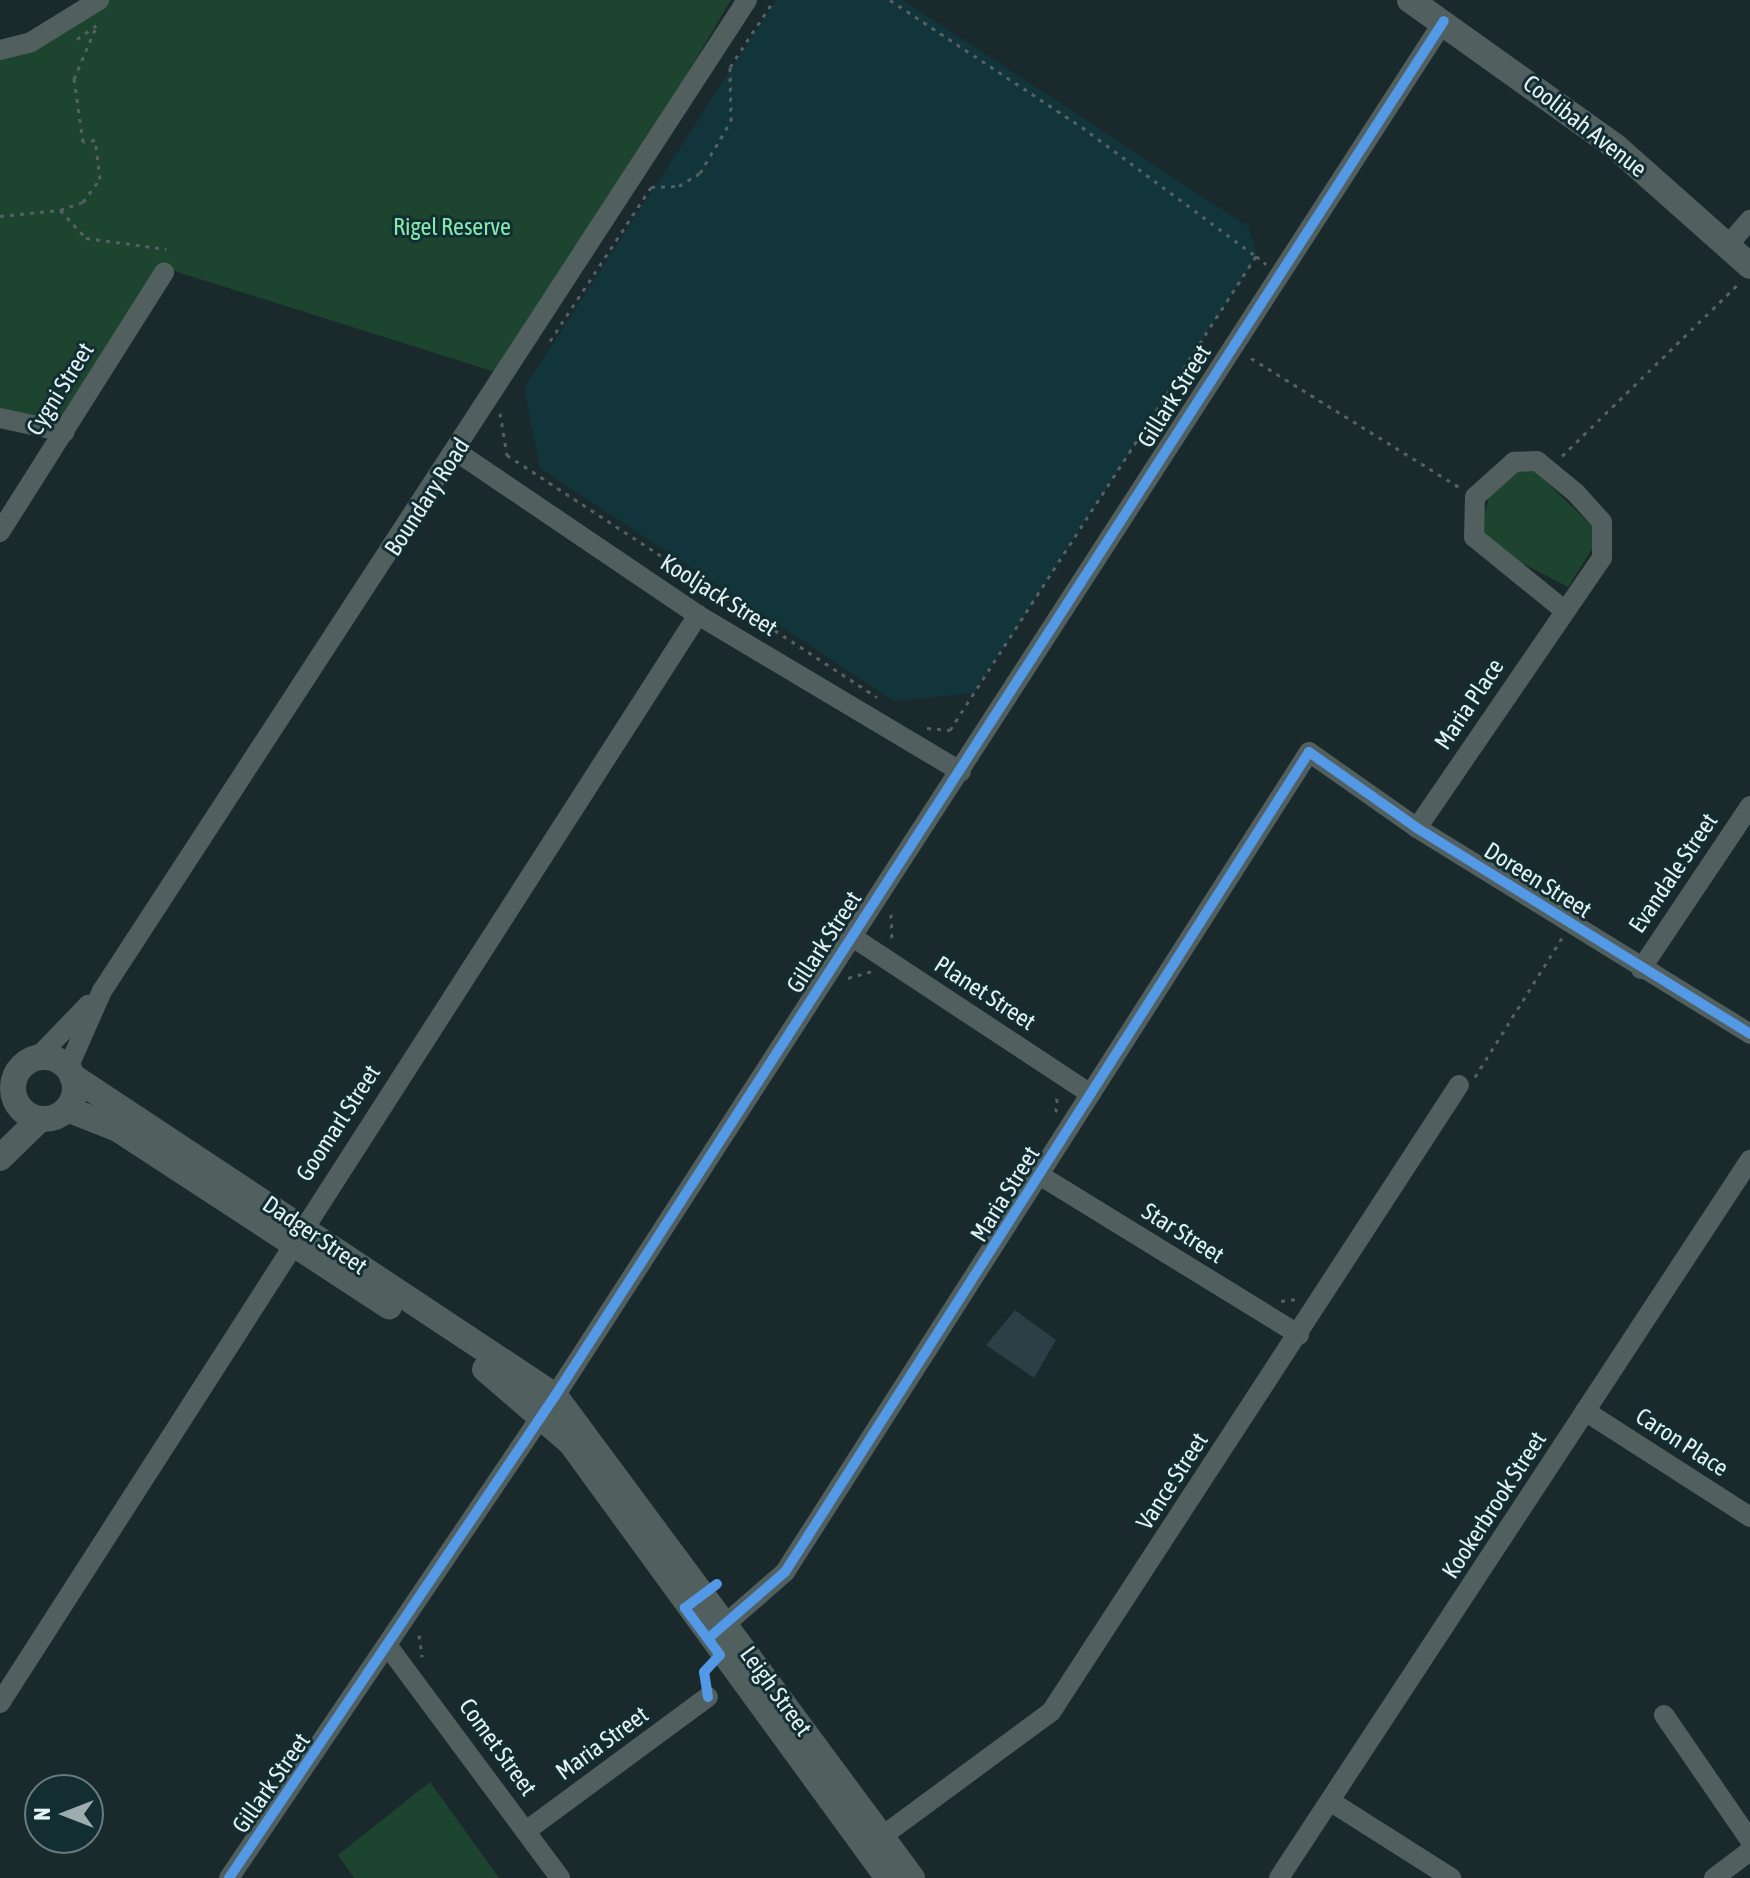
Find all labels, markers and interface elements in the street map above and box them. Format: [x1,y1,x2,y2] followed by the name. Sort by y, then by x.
[1517,69,1653,183] street label: Coolibah Avenue
[393,213,511,241] park label: Rigel Reserve
[20,337,100,441] street label: Cygni Street
[1131,339,1217,453] street label: Gillark Street
[378,433,476,561] street label: Boundary Road
[655,548,783,642] street label: Kooljack Street
[1428,653,1510,755] street label: Maria Place
[1622,808,1724,938] street label: Evandale Street
[1479,836,1597,924] street label: Doreen Street
[780,886,868,998] street label: Gillark Street
[929,950,1041,1036] street label: Planet Street
[290,1059,386,1187] street label: Goomarl Street
[964,1141,1046,1247] street label: Maria Street
[257,1190,373,1280] street label: Dadger Street
[1137,1197,1229,1269] street label: Star Street
[1630,1402,1734,1482] street label: Caron Place
[1436,1426,1552,1584] street label: Kookerbrook Street
[1130,1427,1214,1535] street label: Vance Street
[734,1641,818,1741] street label: Leigh Street
[453,1693,543,1801] street label: Comet Street
[550,1700,654,1786] street label: Maria Street
[226,1727,316,1839] street label: Gillark Street
[24,1774,104,1854] north arrow
[29,1808,55,1821] text: N

